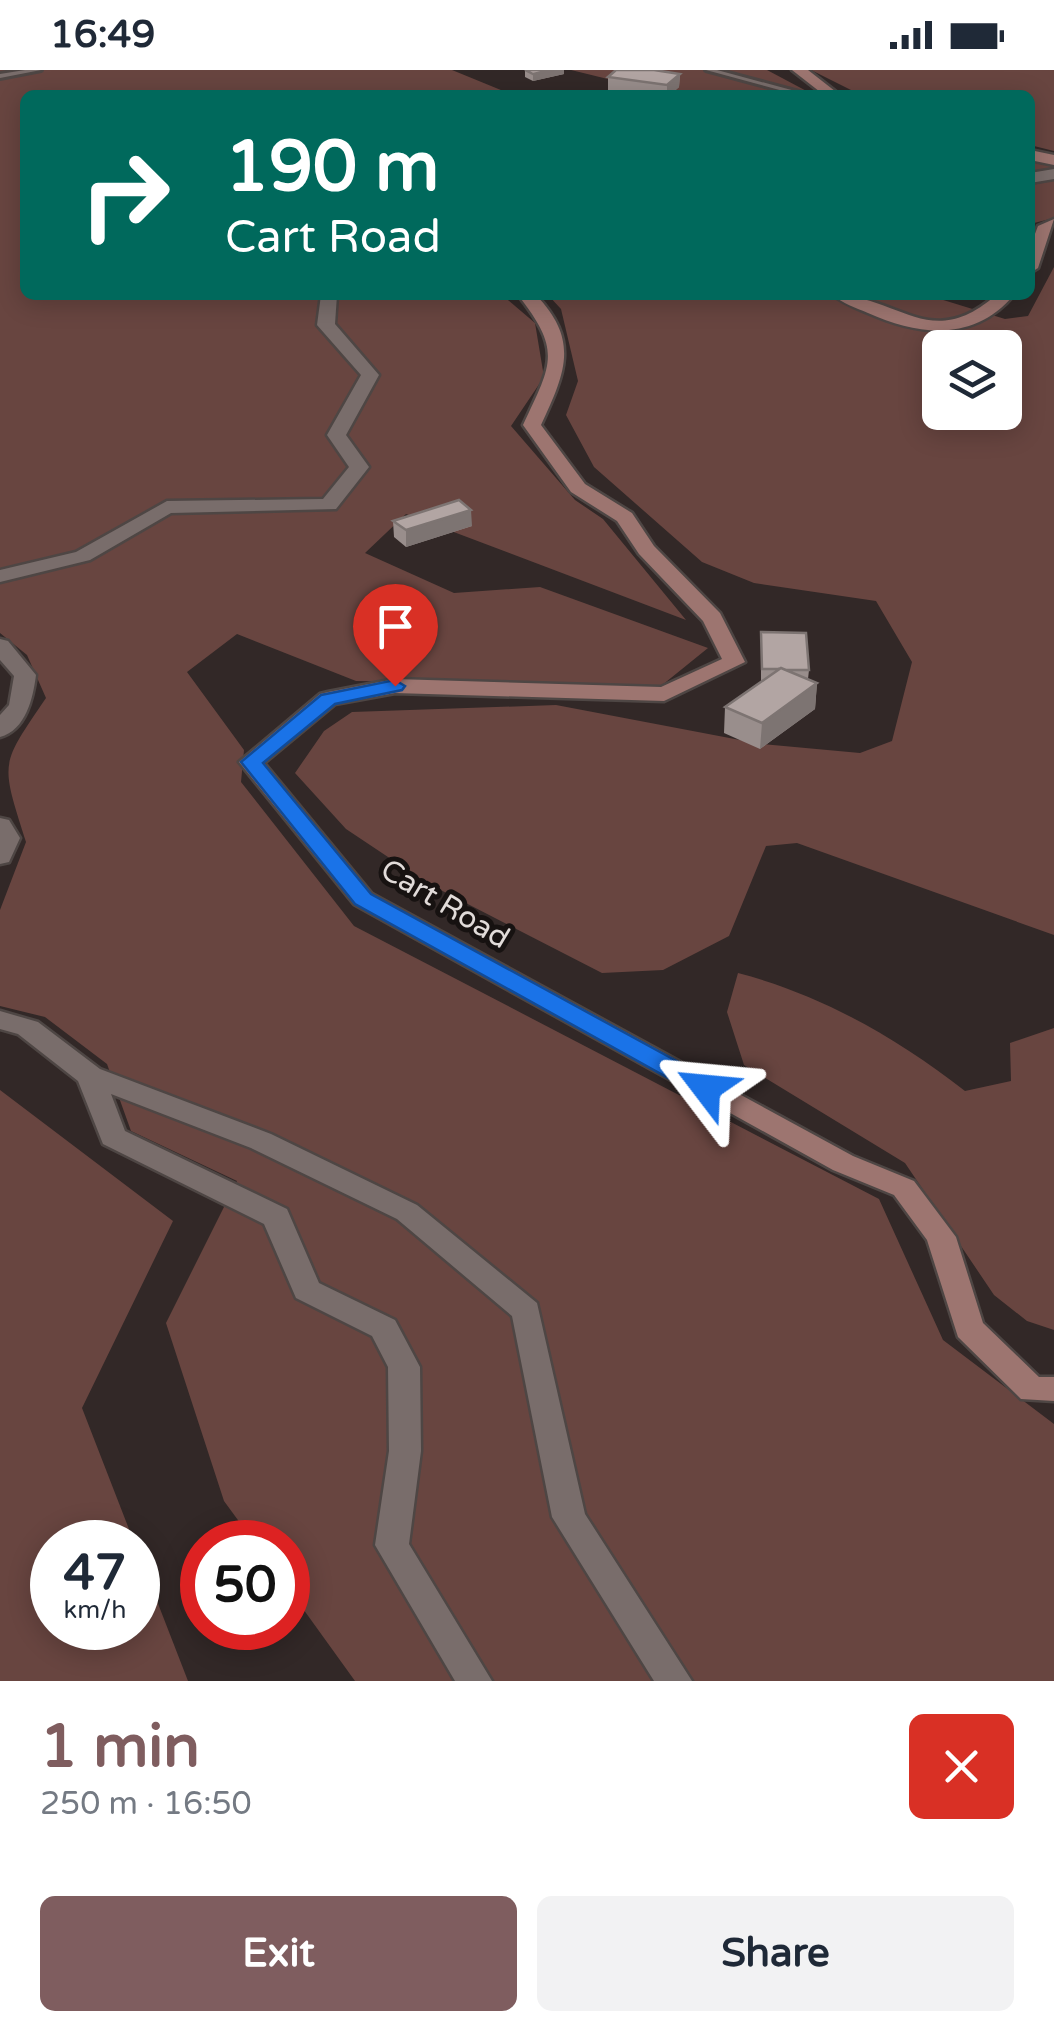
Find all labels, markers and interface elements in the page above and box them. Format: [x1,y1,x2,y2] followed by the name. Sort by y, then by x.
[50,12,155,58] text: 16:49
[225,126,439,210] text: 190 m
[60,130,190,260] icon: right
[225,211,441,265] text: Cart Road
[922,330,1022,430] map controls
[922,330,1022,430] button: layers
[353,584,438,687] pin
[368,599,423,654] icon: arrive
[374,851,516,957] street label: Cart Road
[654,1036,758,1140] position arrow
[180,1520,310,1650] speed limit sign: 50
[64,1543,126,1603] text: 47
[64,1595,126,1625] text: km/h
[40,1711,200,1783] text: 1 min
[909,1714,1014,1819] button: close
[40,1785,252,1823] text: 250 m · 16:50
[40,1896,517,2011] button: Exit
[537,1896,1014,2011] button: Share

